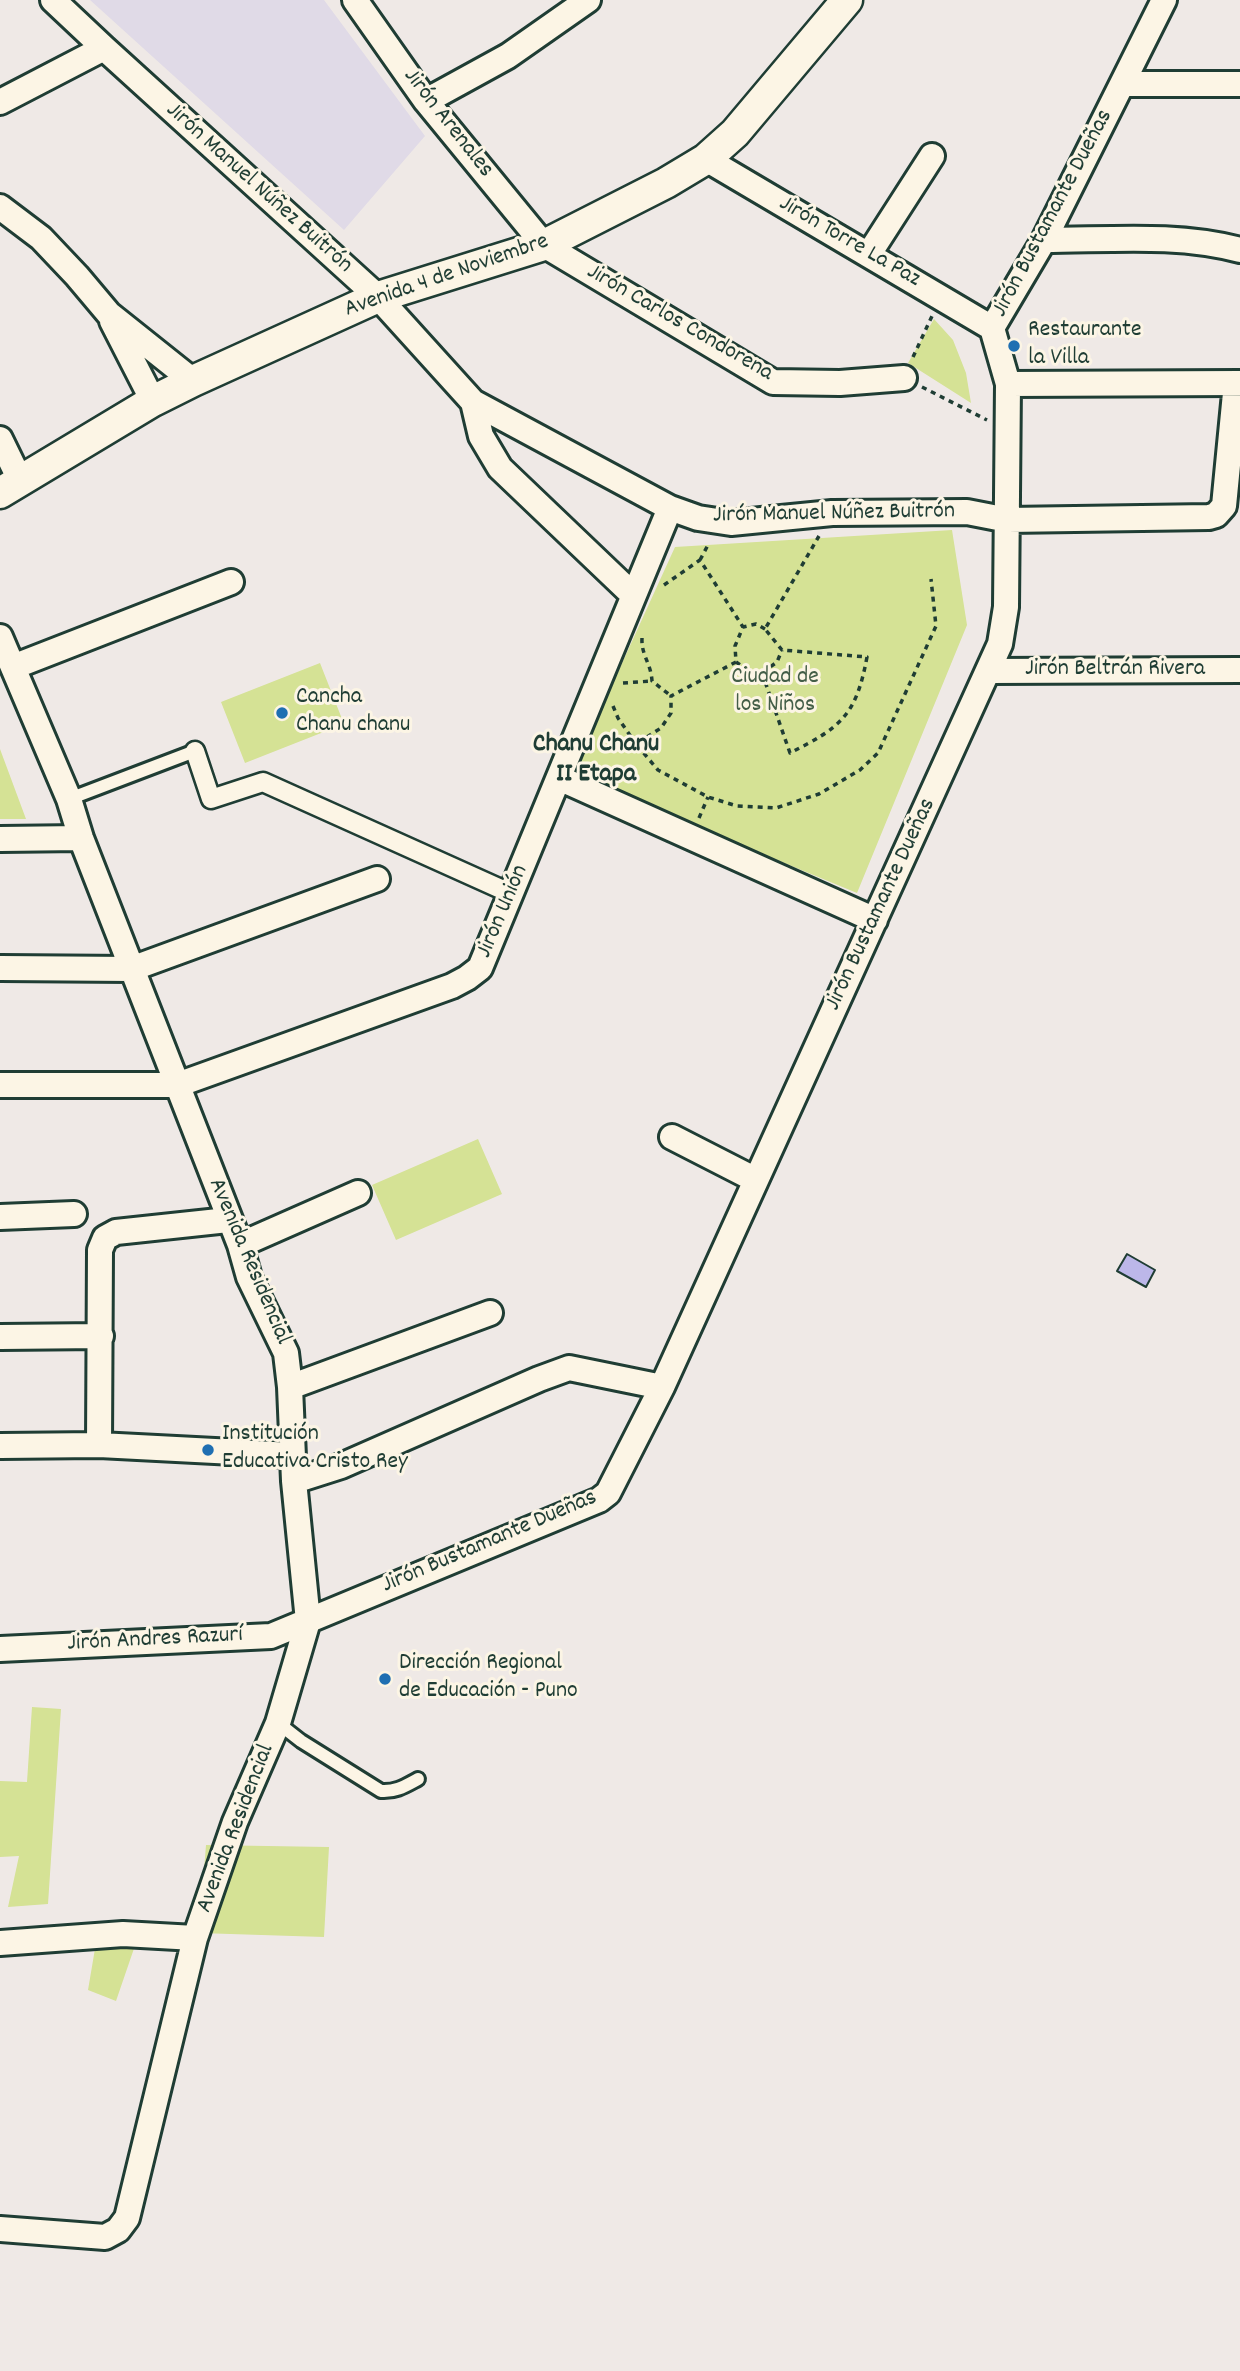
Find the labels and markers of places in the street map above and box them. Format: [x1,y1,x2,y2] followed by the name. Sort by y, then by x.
[1028,318,1141,374] place label: Restaurante la Villa
[1006,338,1022,354] marker: Restaurante la Villa
[296,685,410,741] place label: Cancha Chanu chanu
[274,705,290,721] marker: Cancha Chanu chanu
[222,1422,408,1478] place label: Institución Educativa Cristo Rey
[200,1442,216,1458] marker: Institución Educativa Cristo Rey
[399,1651,578,1707] place label: Dirección Regional de Educación - Puno
[377,1671,393,1687] marker: Dirección Regional de Educación - Puno

